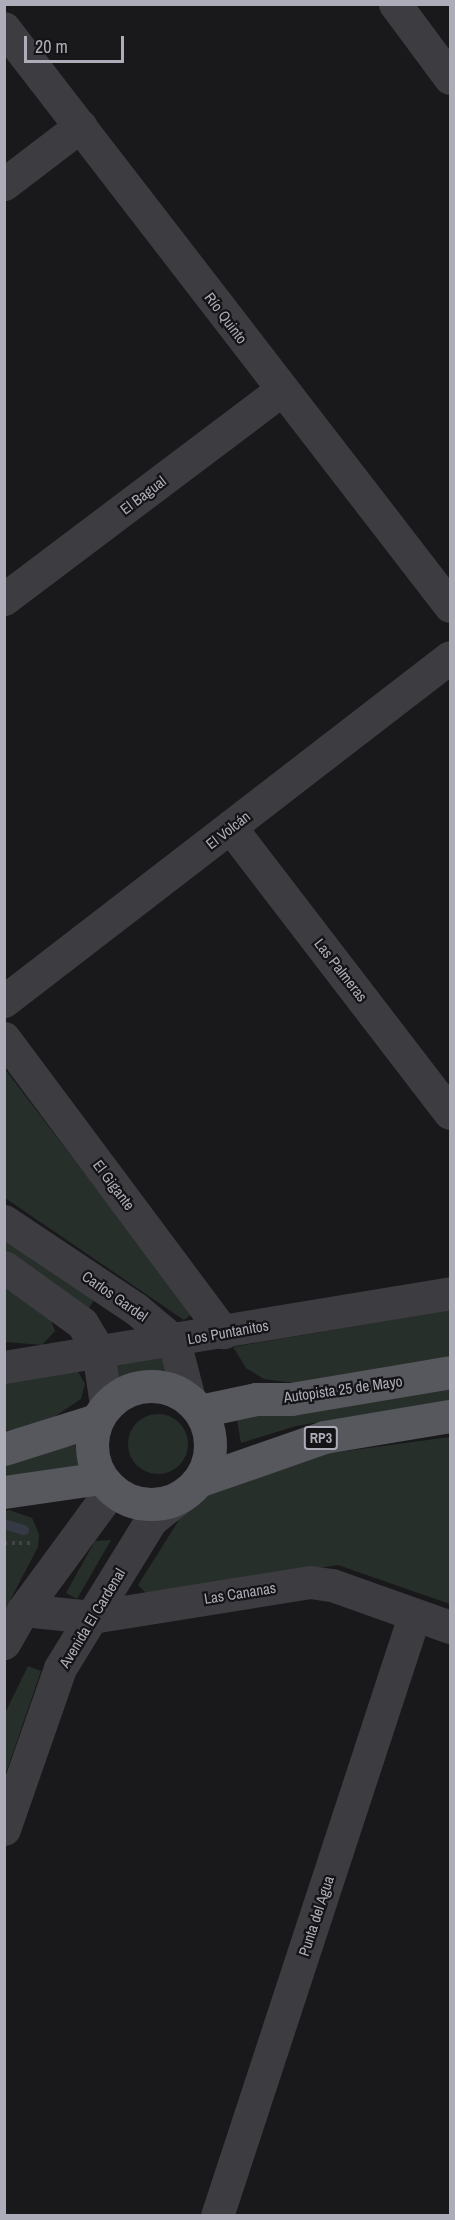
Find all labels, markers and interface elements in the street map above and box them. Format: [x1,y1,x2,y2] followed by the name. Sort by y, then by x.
[27,24,128,62] scale bar
[35,34,68,59] text: 20 m
[201,289,251,347] street label: Río Quinto
[117,472,169,518] street label: El Bagual
[202,807,254,853] street label: El Volcán
[311,935,371,1005] street label: Las Palmeras
[89,1156,139,1214] street label: El Gigante
[79,1267,151,1325] street label: Carlos Gardel
[186,1316,270,1348] street label: Los Puntanitos
[282,1372,404,1406] street label: Autopista 25 de Mayo
[303,1427,339,1449] road number: RP3
[55,1565,129,1671] street label: Avenida El Cardenal
[203,1578,277,1608] street label: Las Cananas
[294,1873,338,1959] street label: Punta del Agua

